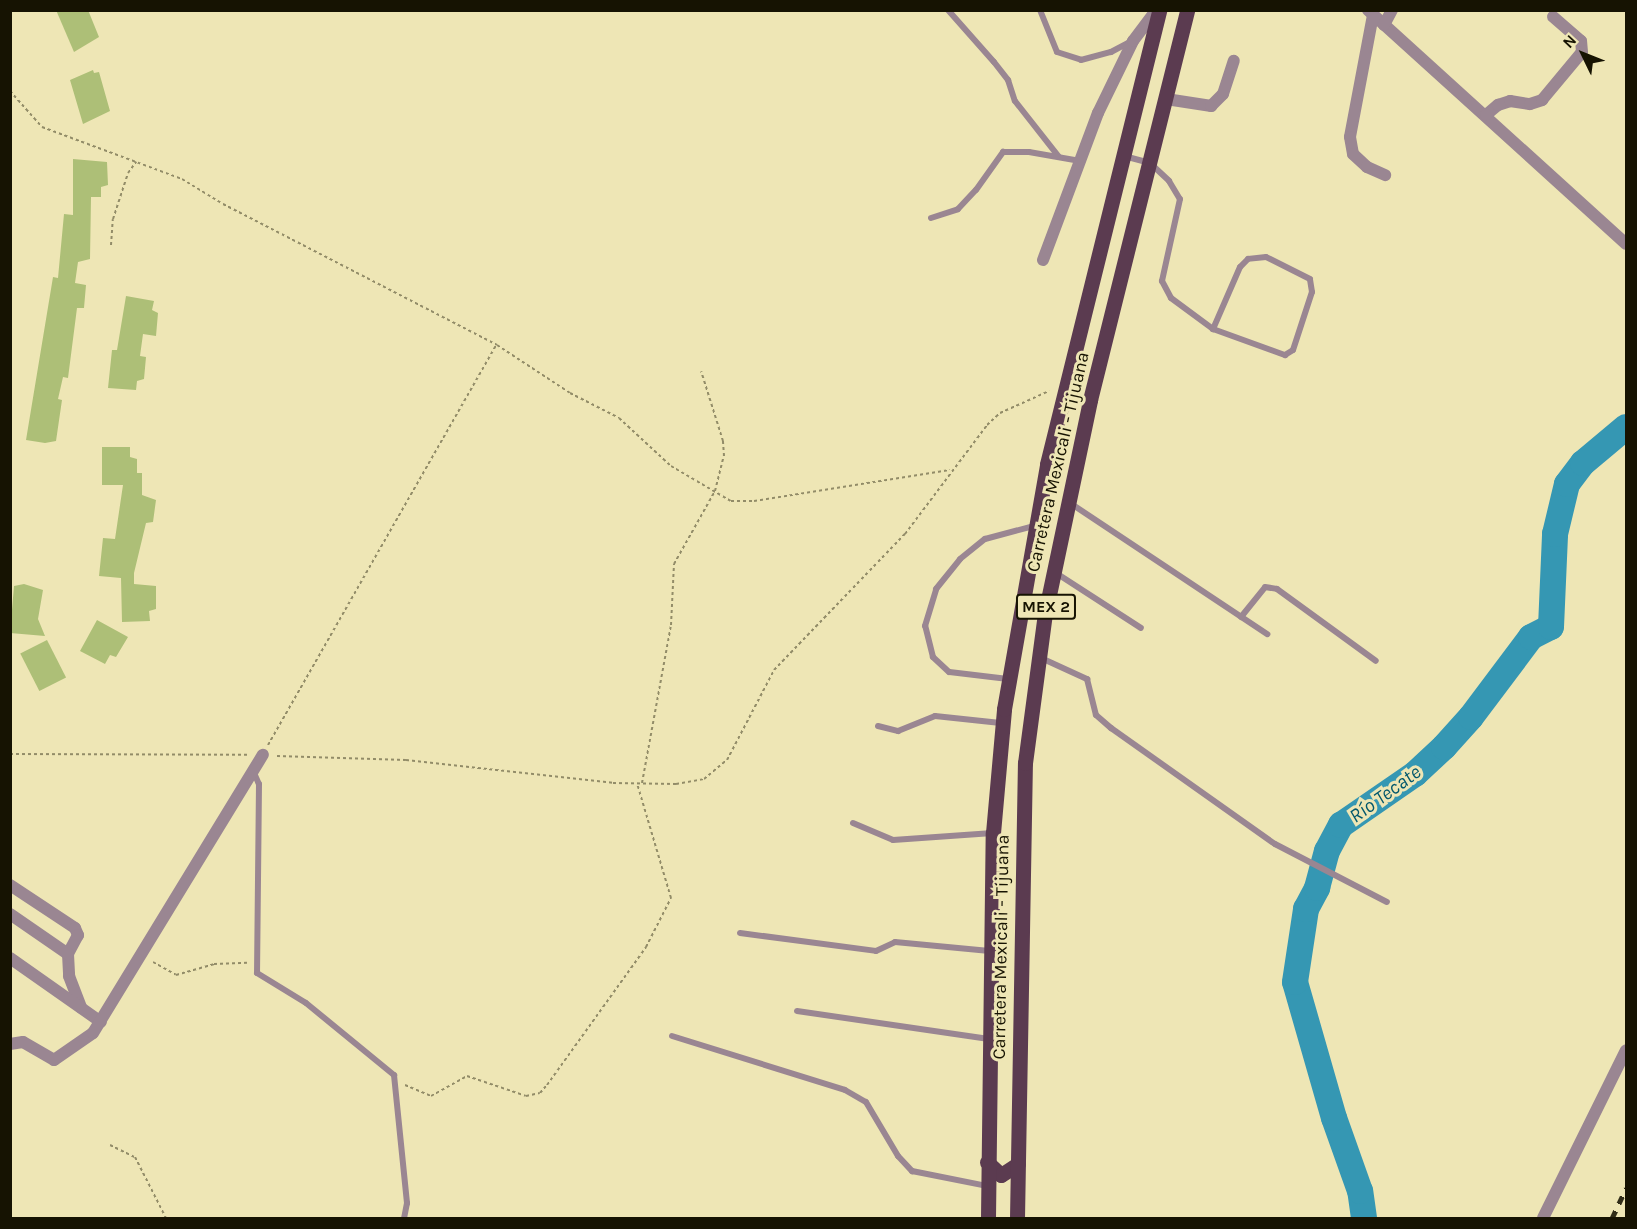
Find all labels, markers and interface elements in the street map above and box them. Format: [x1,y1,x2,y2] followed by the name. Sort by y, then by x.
[1553,24,1613,84] north arrow
[1559,31,1580,52] text: N
[1022,350,1094,574] street label: Carretera Mexicali - Tijuana
[1014,594,1078,620] road number: MEX 2
[1344,760,1426,828] water label: Río Tecate
[988,834,1014,1060] street label: Carretera Mexicali - Tijuana

